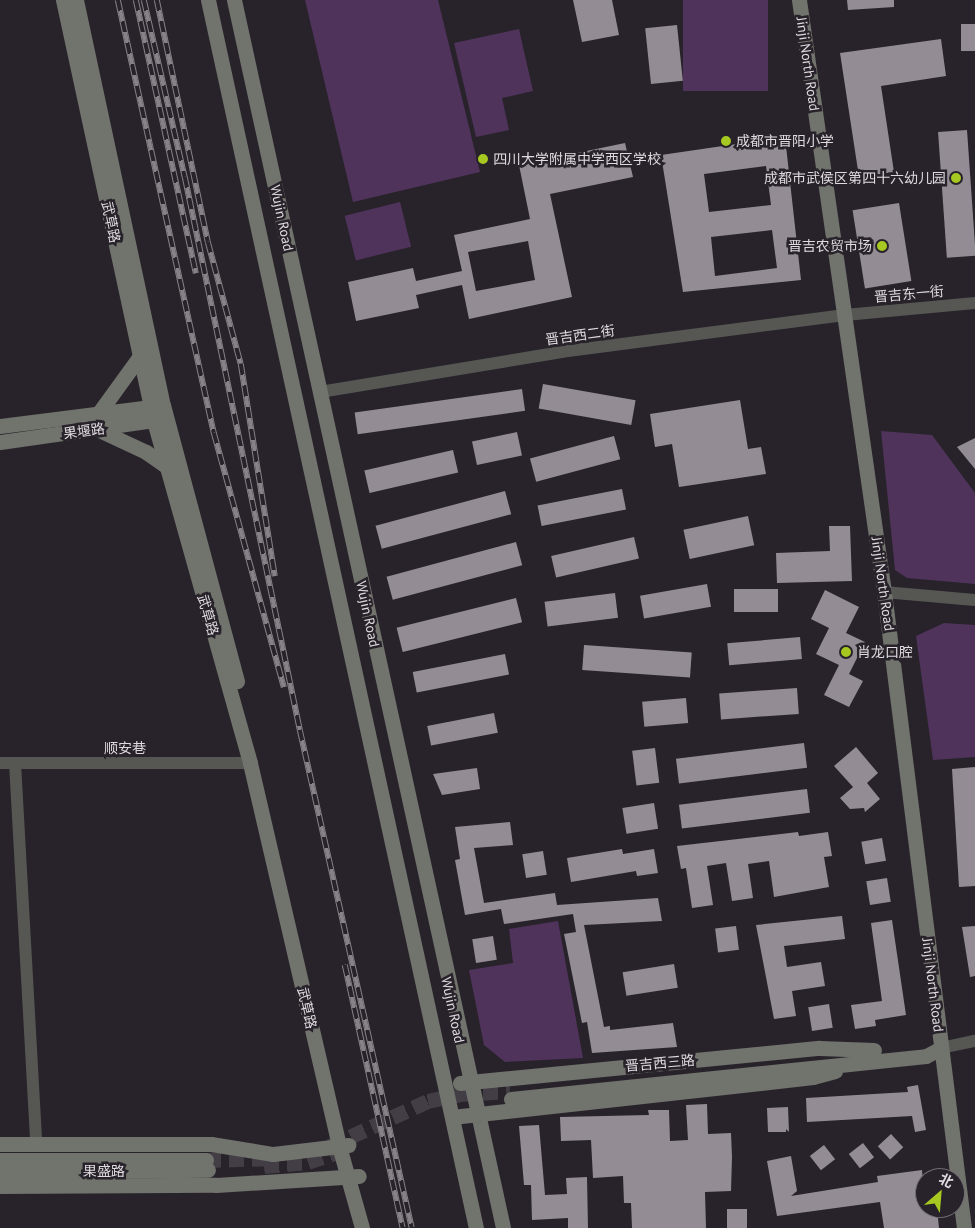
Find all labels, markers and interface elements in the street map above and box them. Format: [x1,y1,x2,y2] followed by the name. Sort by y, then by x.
[793,16,823,112] street label: Jinji North Road
[736,133,834,149] place label: 成都市晋阳小学
[720,135,732,147] marker: 成都市晋阳小学
[493,151,661,167] place label: 四川大学附属中学西区学校
[477,153,489,165] marker: 四川大学附属中学西区学校
[764,170,946,186] place label: 成都市武侯区第四十六幼儿园
[950,172,962,184] marker: 成都市武侯区第四十六幼儿园
[267,183,297,253] street label: Wujin Road
[98,200,124,244] street label: 武草路
[788,238,872,254] place label: 晋吉农贸市场
[876,240,888,252] marker: 晋吉农贸市场
[873,283,945,305] street label: 晋吉东一街
[544,322,616,348] street label: 晋吉西二街
[62,420,106,442] street label: 果堰路
[868,536,898,632] street label: Jinji North Road
[353,579,383,649] street label: Wujin Road
[194,592,222,638] street label: 武草路
[857,644,913,660] place label: 肖龙口腔
[839,645,853,659] marker: 肖龙口腔
[104,740,146,756] street label: 顺安巷
[919,937,947,1033] street label: Jinji North Road
[438,975,468,1045] street label: Wujin Road
[294,986,320,1030] street label: 武草路
[624,1052,696,1074] street label: 晋吉西三路
[83,1163,125,1179] street label: 果盛路
[915,1168,965,1218] north arrow
[936,1169,957,1192] text: 北

